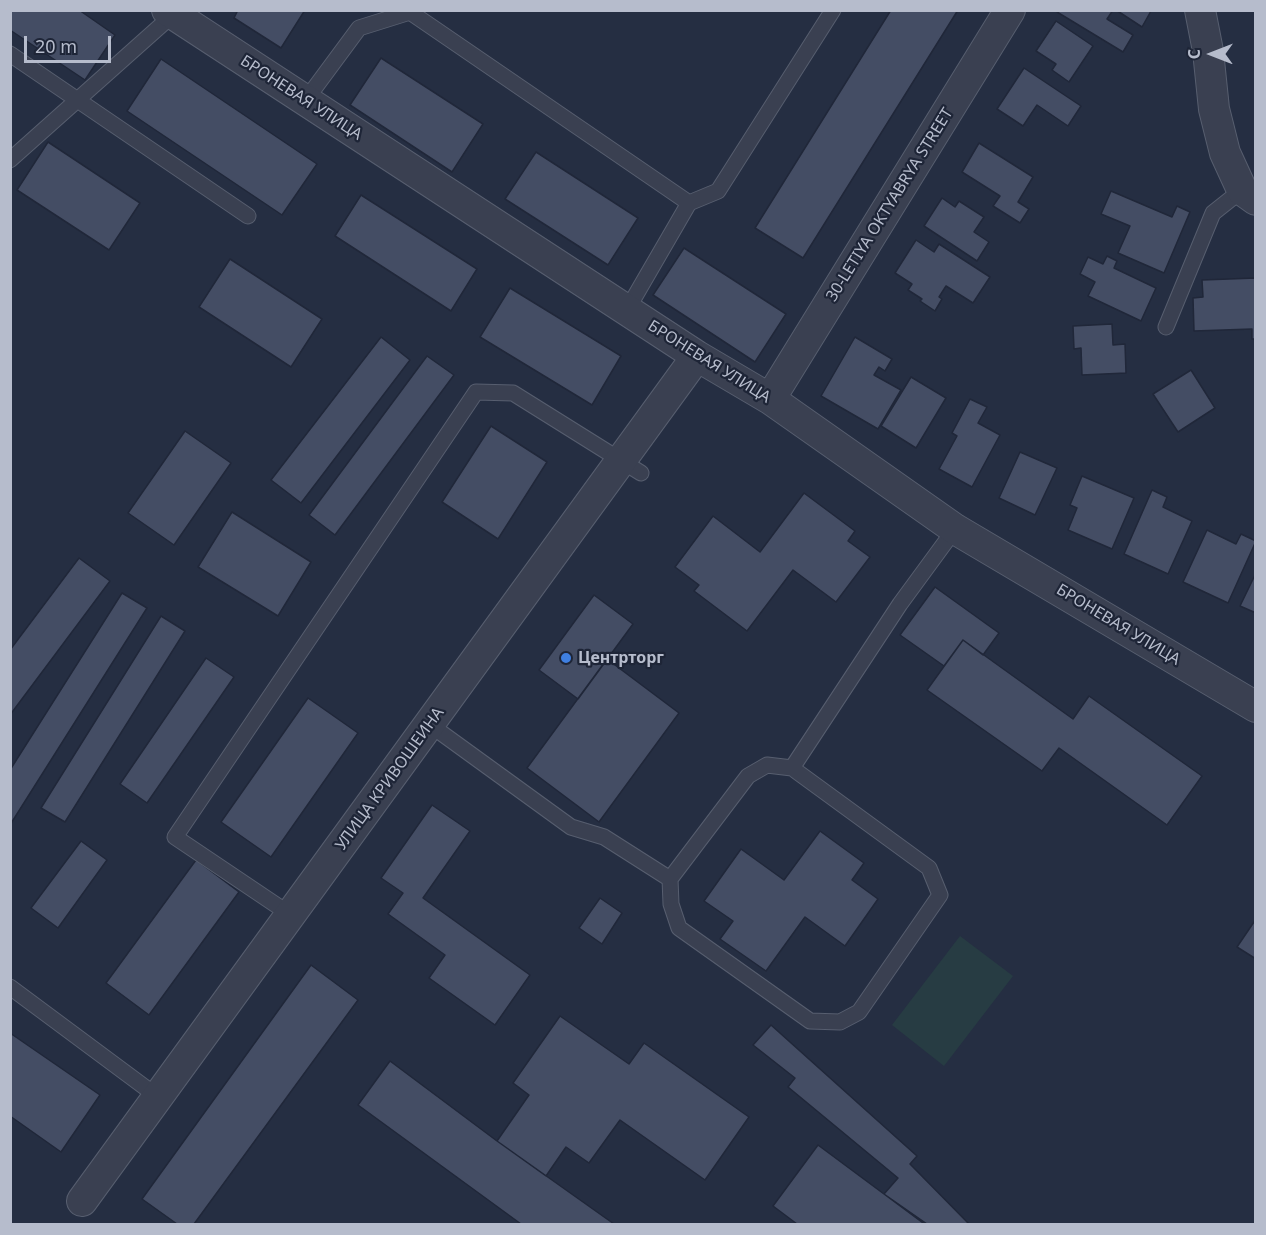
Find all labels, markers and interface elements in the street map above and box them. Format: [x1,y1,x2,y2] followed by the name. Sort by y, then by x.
[27,24,114,62] scale bar
[1182,24,1242,84] north arrow
[35,34,77,58] text: 20 m
[1183,49,1205,59] text: С
[237,52,365,144] street label: БРОНЕВАЯ УЛИЦА
[822,105,958,305] street label: 30-LETIYA OKTYABRYA STREET
[644,316,774,408] street label: БРОНЕВАЯ УЛИЦА
[1053,580,1183,670] street label: БРОНЕВАЯ УЛИЦА
[578,648,664,668] place label: Центрторг
[559,651,573,665] marker: Центрторг
[332,704,448,854] street label: УЛИЦА КРИВОШЕИНА

